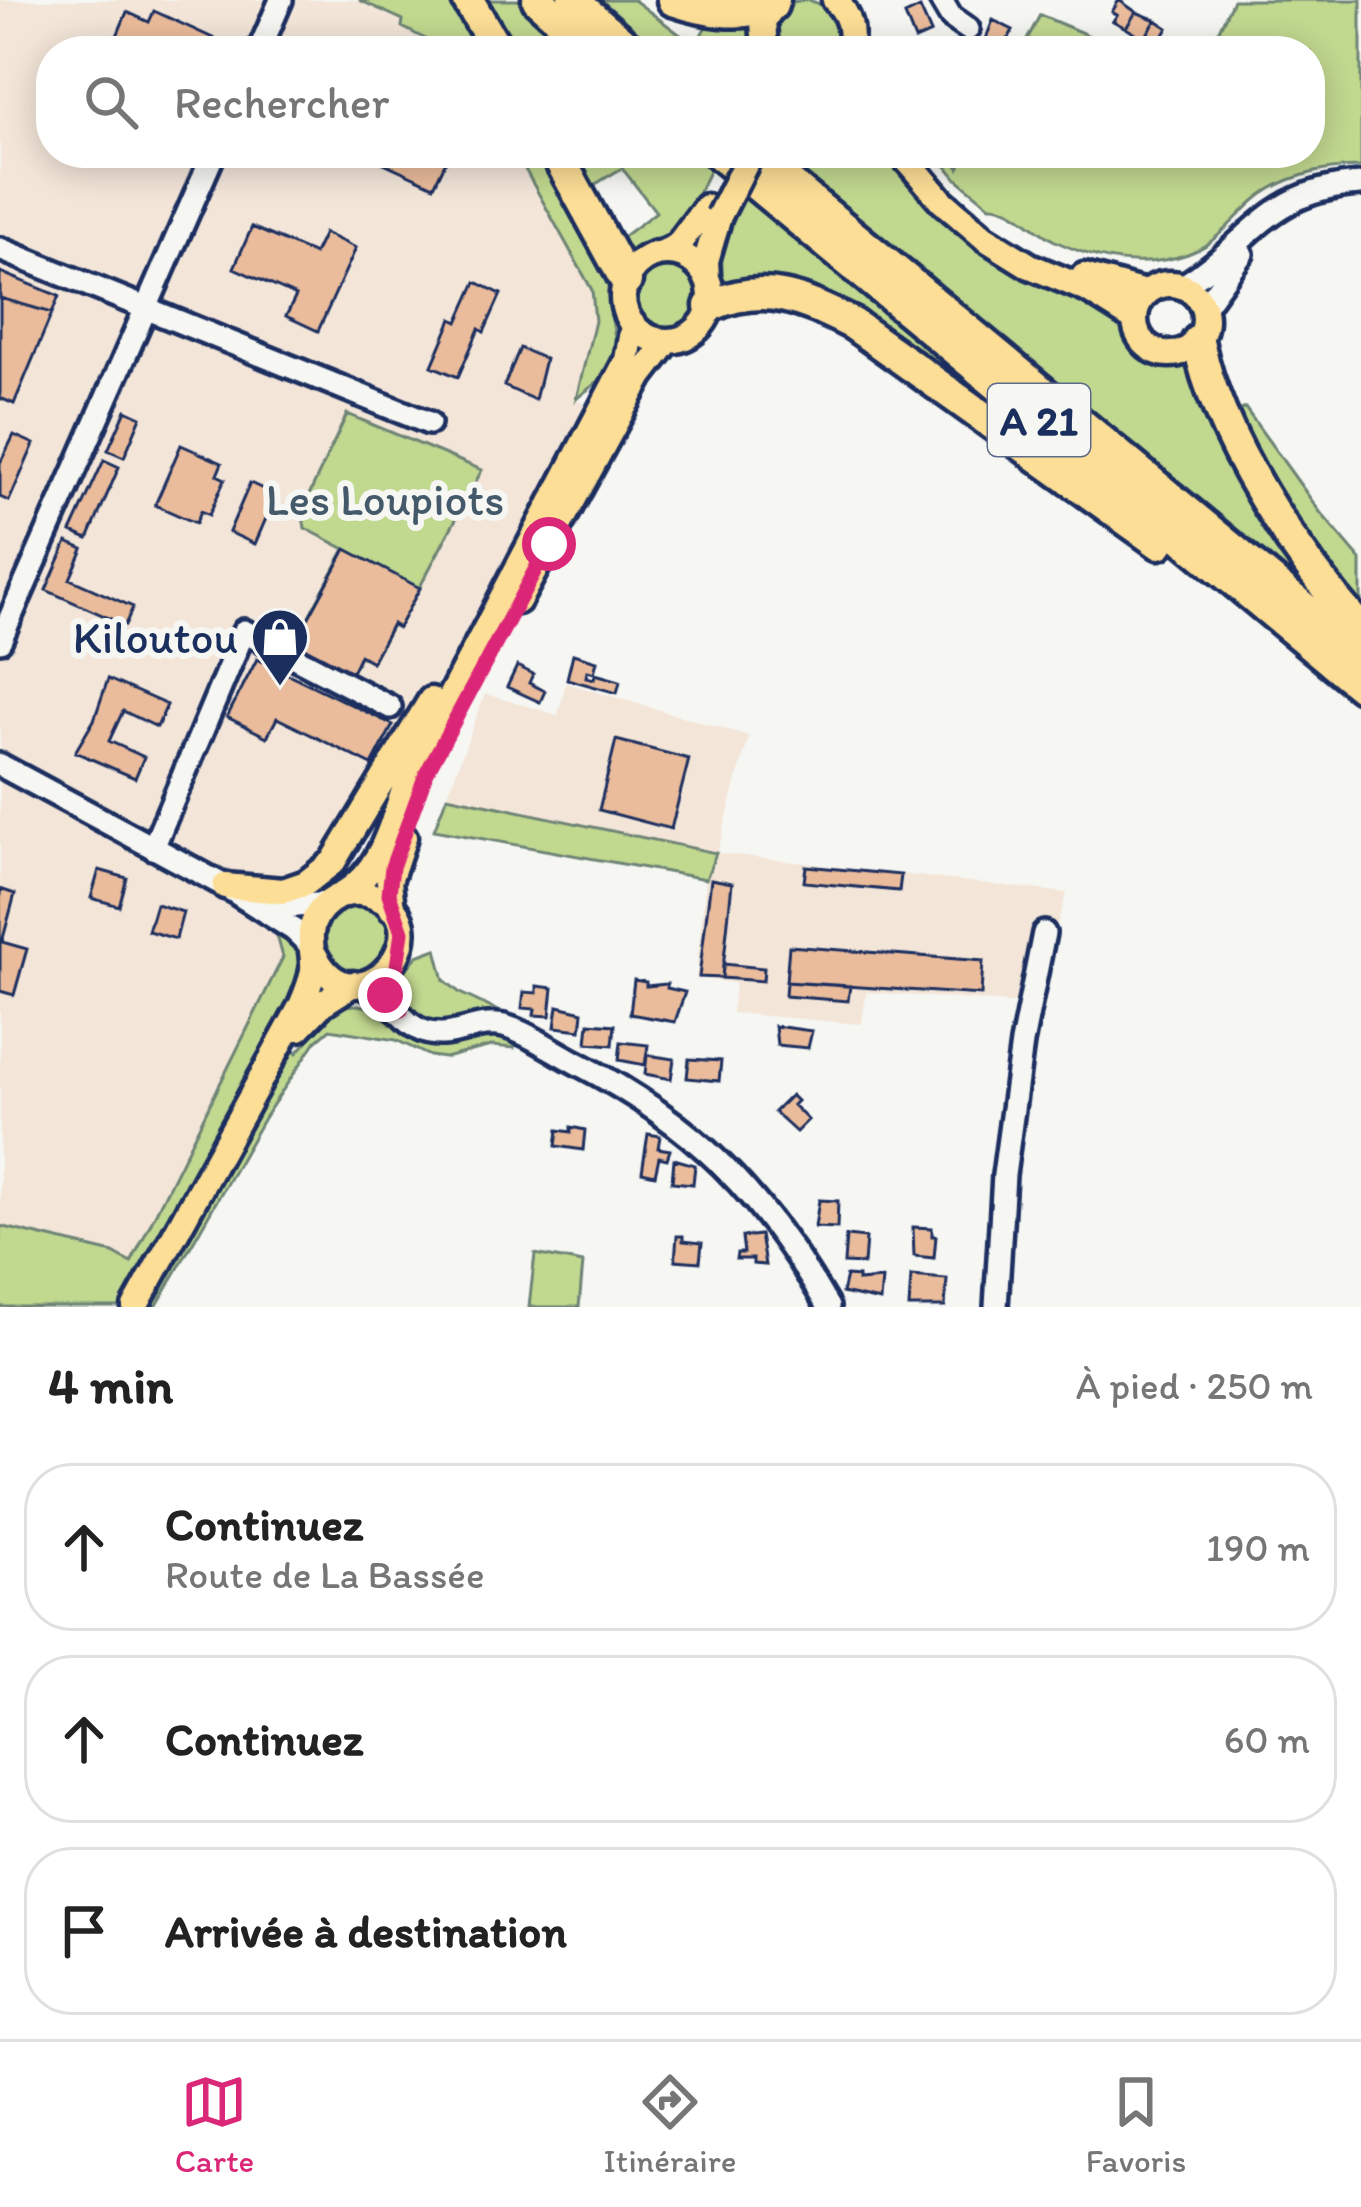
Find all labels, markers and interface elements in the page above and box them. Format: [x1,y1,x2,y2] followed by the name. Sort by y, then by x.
[36,36,1325,168] search box
[78,69,144,135] icon: search
[174,75,389,129] text: Rechercher
[988,384,1090,456] road number: A 21
[266,472,504,526] park label: Les Loupiots
[522,517,576,571] route start
[249,606,311,688] shop icon: Kiloutou
[73,610,238,664] place label: Kiloutou
[358,968,412,1022] route end
[48,1355,173,1416] text: 4 min
[1076,1362,1313,1409] text: À pied · 250 m
[165,1497,363,1551] text: Continuez
[51,1514,117,1580] icon: ahead
[1206,1524,1310,1571] text: 190 m
[165,1551,485,1598] text: Route de La Bassée
[51,1706,117,1772] icon: ahead
[165,1712,363,1766] text: Continuez
[1224,1716,1310,1763] text: 60 m
[51,1898,117,1964] icon: arrive
[165,1904,567,1958] text: Arrivée à destination
[175,2069,254,2180] tab: Carte
[603,2069,737,2180] tab: Itinéraire
[1086,2069,1186,2180] tab: Favoris

